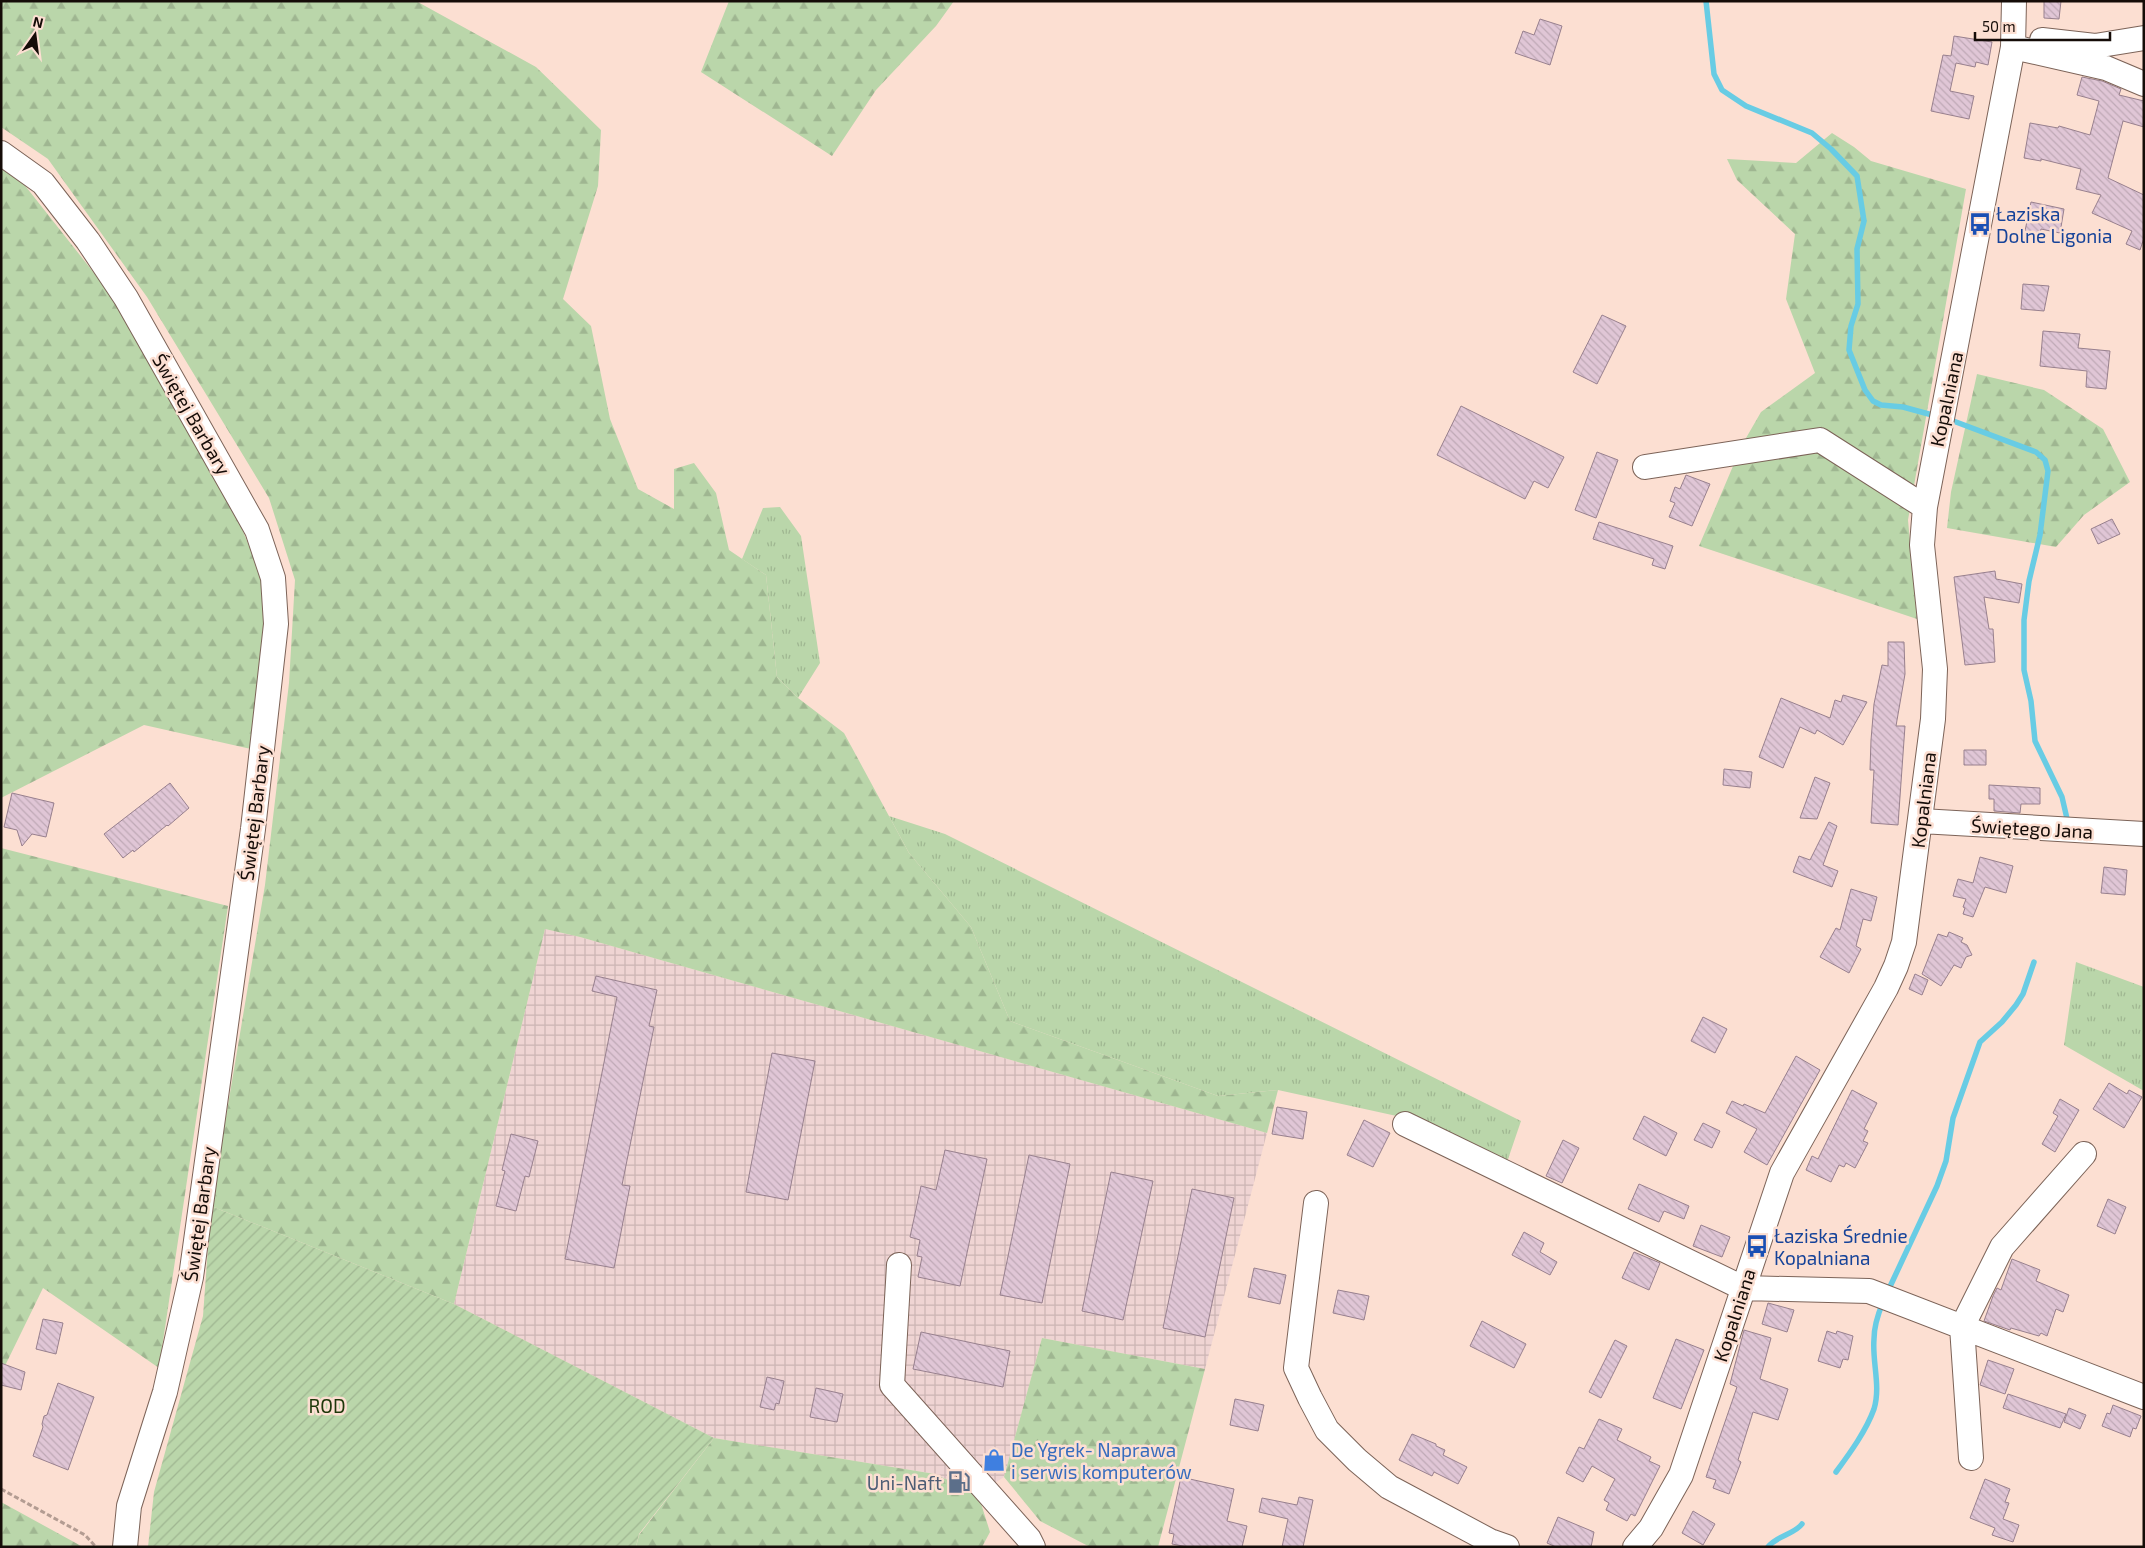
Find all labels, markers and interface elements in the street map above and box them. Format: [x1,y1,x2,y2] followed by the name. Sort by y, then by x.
[10,10,60,60] north arrow
[1975,10,2110,42] scale bar
[31,12,45,31] text: N
[1982,17,2016,35] text: 50 m
[1996,202,2113,247] place label: Łaziska Dolne Ligonia
[1967,211,1993,237] bus stop icon: Łaziska Dolne Ligonia
[148,349,236,479] street label: Świętej Barbary
[1925,349,1967,449] street label: Kopalniana
[234,744,274,882] street label: Świętej Barbary
[1906,751,1940,849] street label: Kopalniana
[1970,813,2094,843] street label: Świętego Jana
[178,1145,220,1283] street label: Świętej Barbary
[1774,1224,1908,1269] place label: Łaziska Średnie Kopalniana
[1744,1233,1770,1259] bus stop icon: Łaziska Średnie Kopalniana
[1708,1266,1760,1364] street label: Kopalniana
[308,1394,346,1417] park label: ROD
[1011,1438,1192,1483] place label: De Ygrek- Naprawa i serwis komputerów
[981,1447,1007,1473] shop icon: De Ygrek- Naprawa i serwis komputerów
[946,1469,972,1495] fuel station icon: Uni-Naft
[867,1471,942,1494] place label: Uni-Naft

